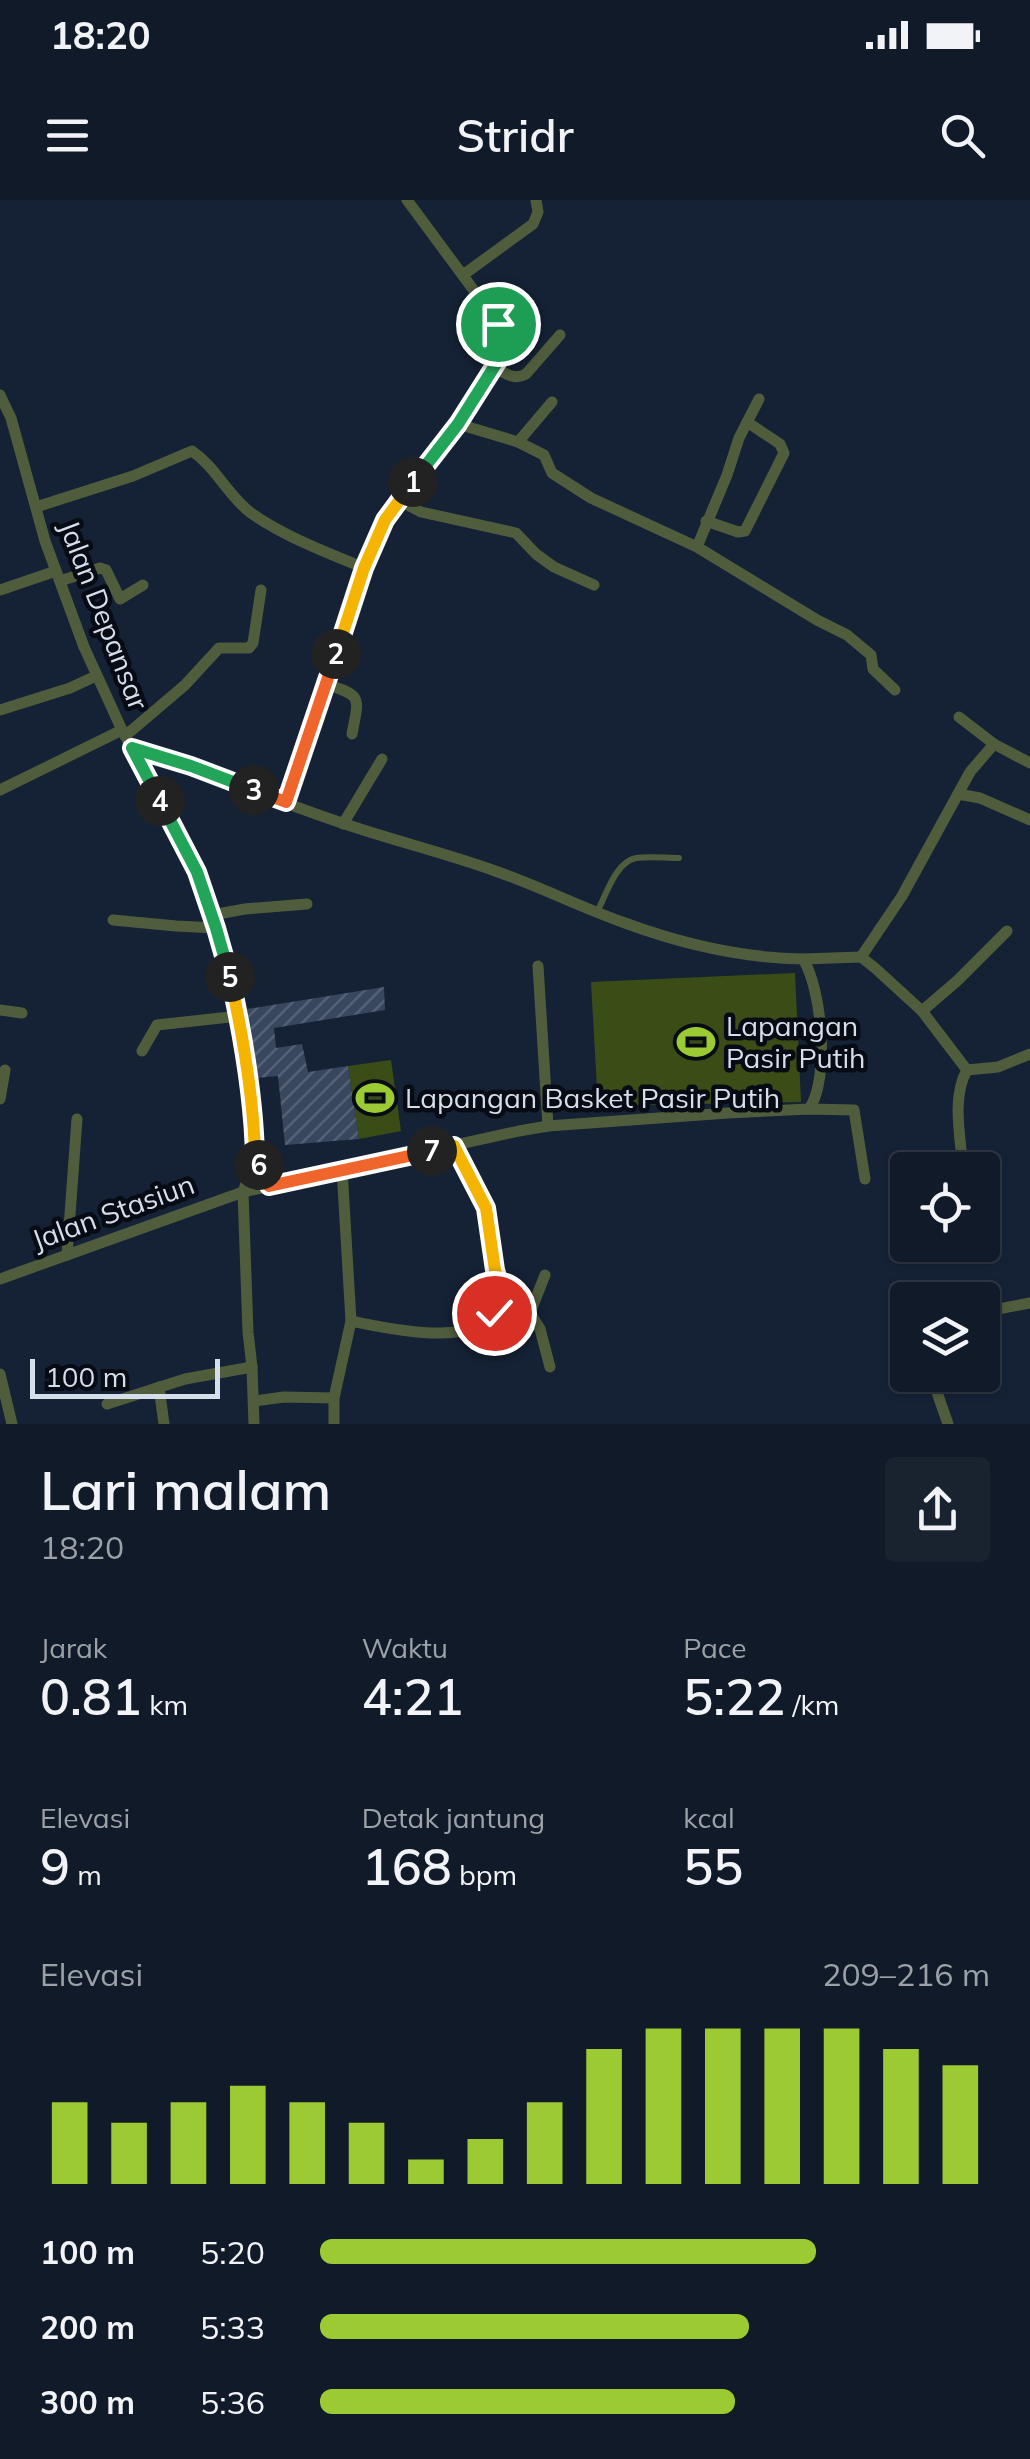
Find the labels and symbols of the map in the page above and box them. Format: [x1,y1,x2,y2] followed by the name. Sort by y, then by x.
[456,282,541,367] pin
[388,457,438,507] pin: 1
[52,515,157,715] street label: Jalan Depansar
[311,629,361,679] pin: 2
[229,765,279,815] pin: 3
[135,776,185,826] pin: 4
[205,952,255,1002] pin: 5
[726,1008,865,1075] place label: Lapangan Pasir Putih
[675,1021,717,1063] sports icon: Lapangan Pasir Putih
[354,1077,396,1119] sports icon: Lapangan Basket Pasir Putih
[405,1080,780,1115] place label: Lapangan Basket Pasir Putih
[407,1126,457,1176] pin: 7
[234,1140,284,1190] pin: 6
[27,1166,199,1257] street label: Jalan Stasiun
[452,1271,537,1356] pin
[30,1354,220,1398] scale bar

